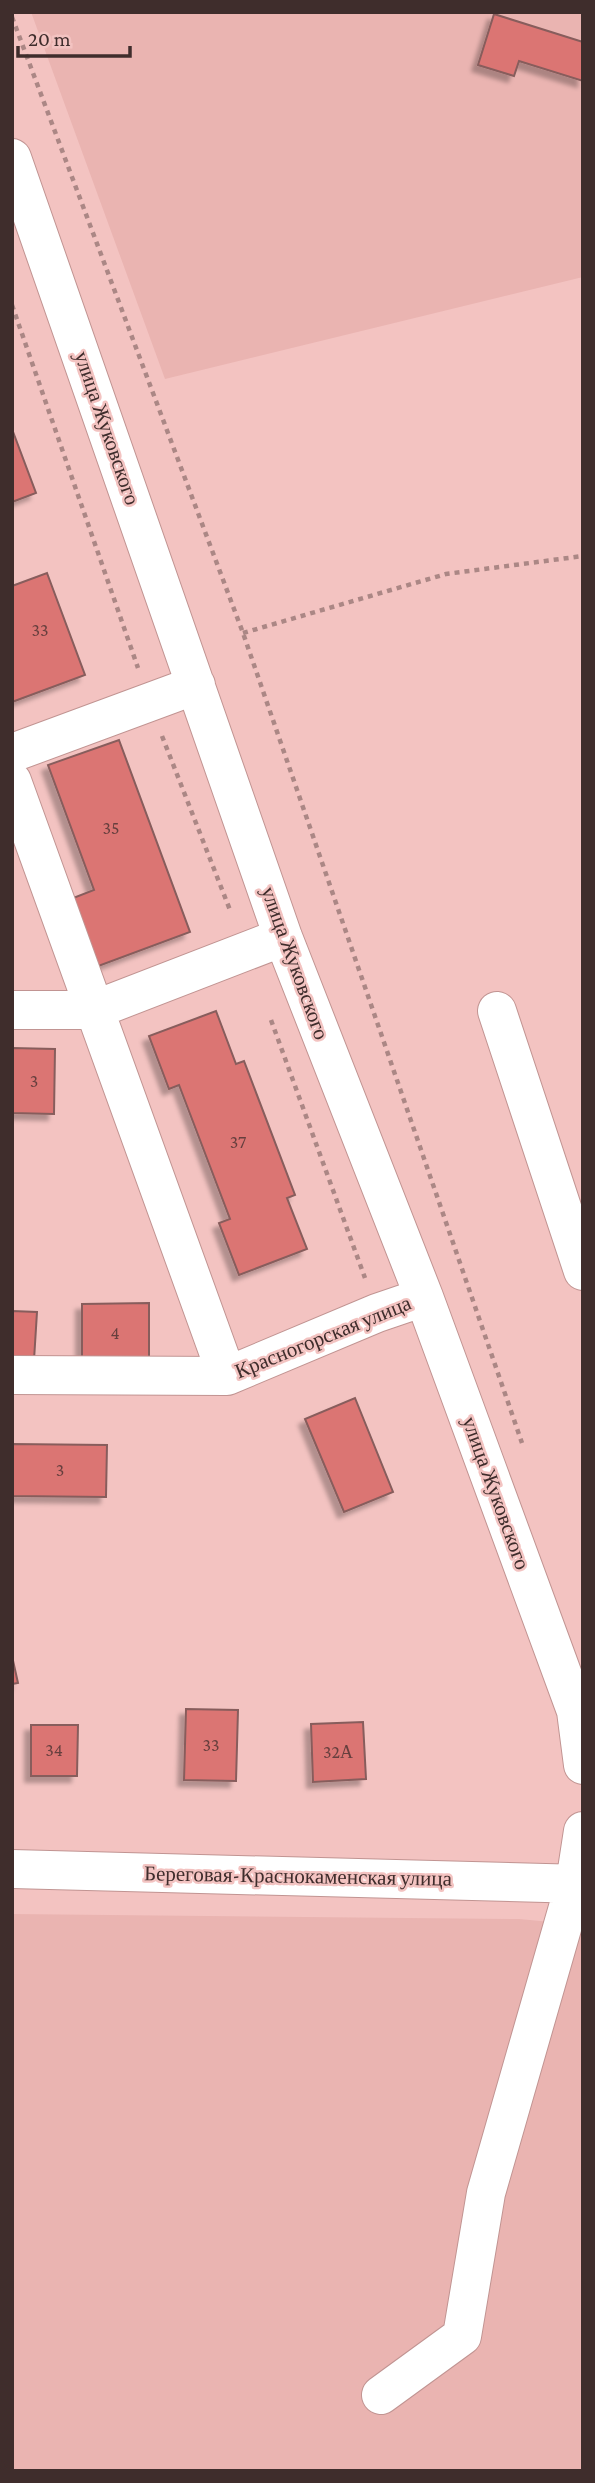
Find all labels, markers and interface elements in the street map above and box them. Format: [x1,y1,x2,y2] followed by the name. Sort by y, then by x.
[18,14,130,58] scale bar
[28,27,71,51] text: 20 m
[69,348,145,508] street label: улица Жуковского
[32,620,49,640] house number: 33
[102,818,120,838] house number: 35
[256,883,334,1043] street label: улица Жуковского
[30,1071,38,1091] house number: 3
[230,1132,246,1152] house number: 37
[231,1290,415,1383] street label: Красногорская улица
[110,1323,120,1343] house number: 4
[457,1413,535,1573] street label: улица Жуковского
[56,1460,64,1480] house number: 3
[203,1735,220,1755] house number: 33
[45,1740,63,1760] house number: 34
[323,1742,353,1762] house number: 32А
[144,1861,453,1891] street label: Береговая-Краснокаменская улица

